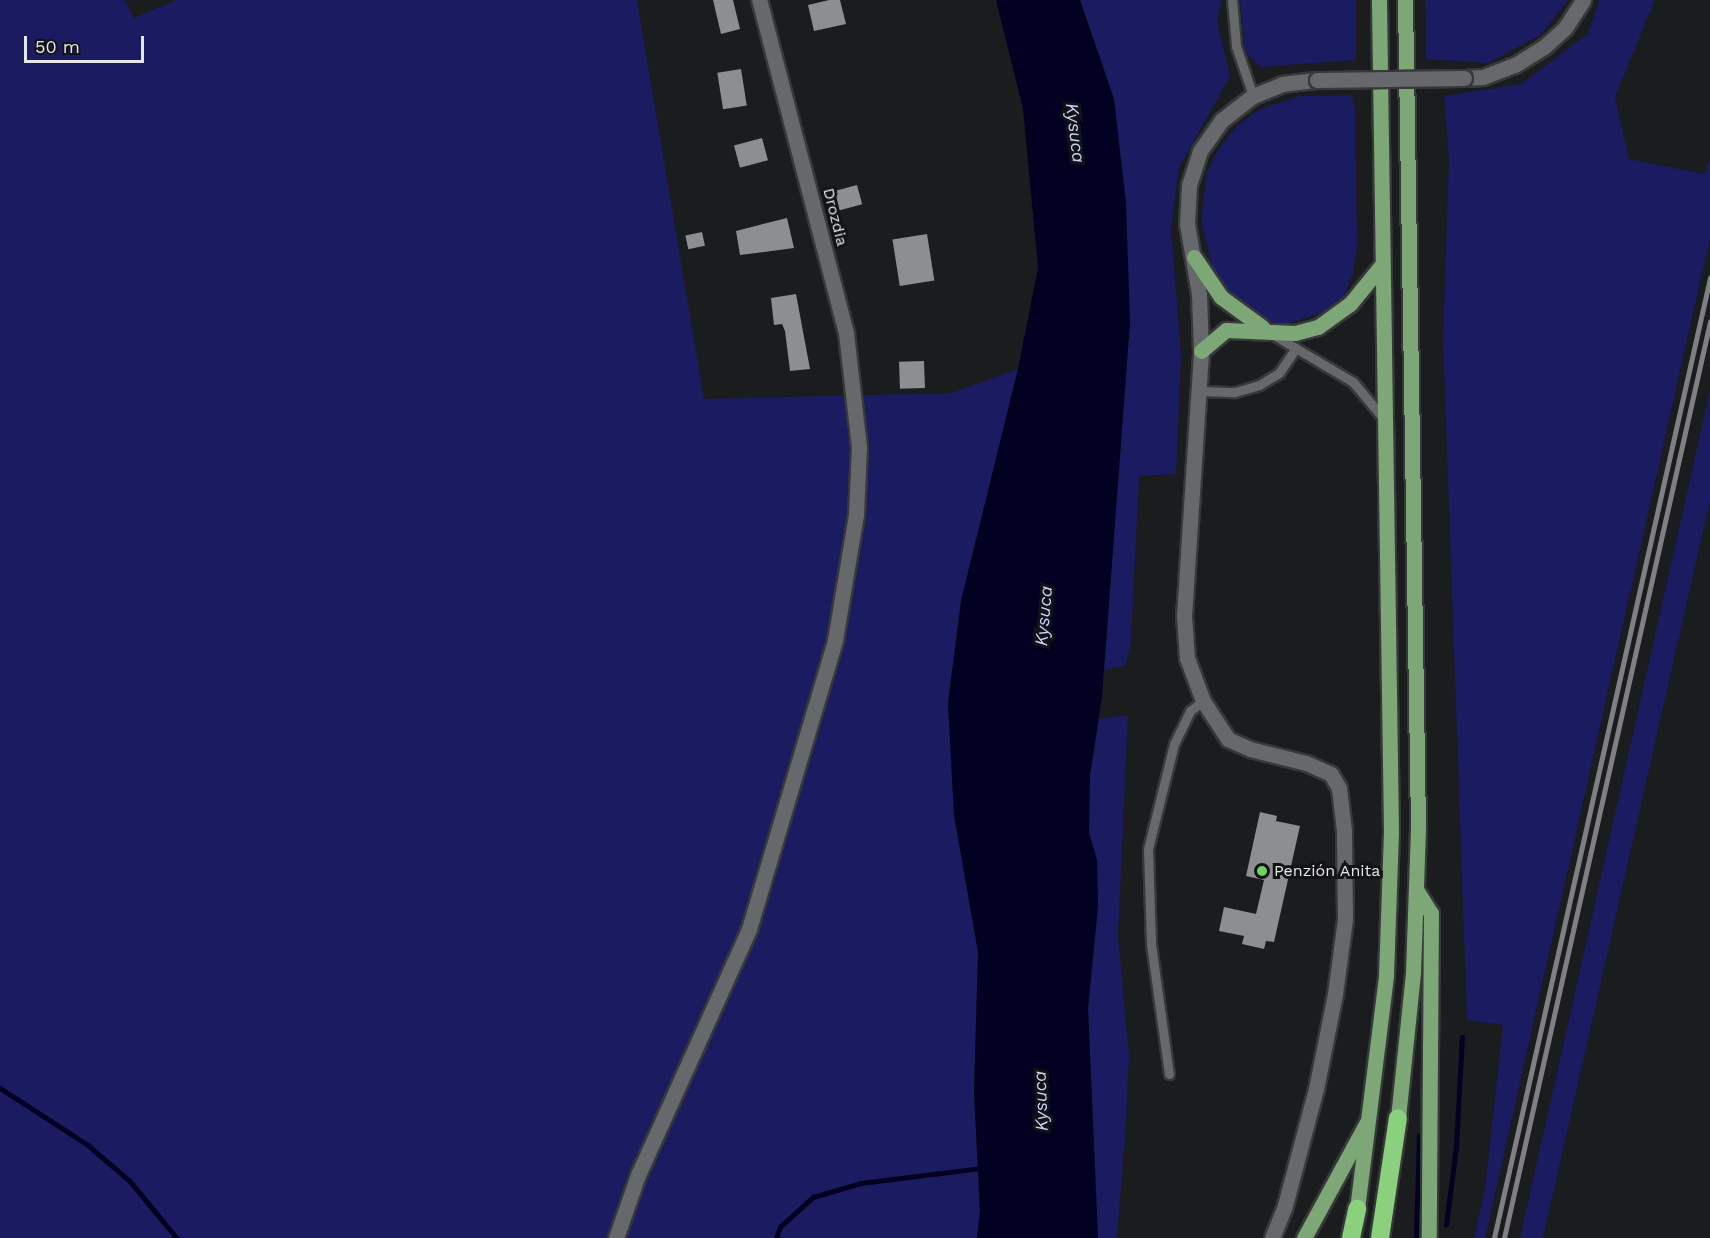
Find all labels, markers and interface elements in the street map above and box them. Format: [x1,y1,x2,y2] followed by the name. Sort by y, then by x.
[27,24,147,62] scale bar
[35,36,80,57] text: 50 m
[1061,102,1089,164] water label: Kysuca
[819,186,851,248] street label: Drozdia
[1031,585,1057,647] water label: Kysuca
[1274,861,1381,881] place label: Penzión Anita
[1255,864,1269,878] marker: Penzión Anita
[1029,1070,1053,1132] water label: Kysuca

